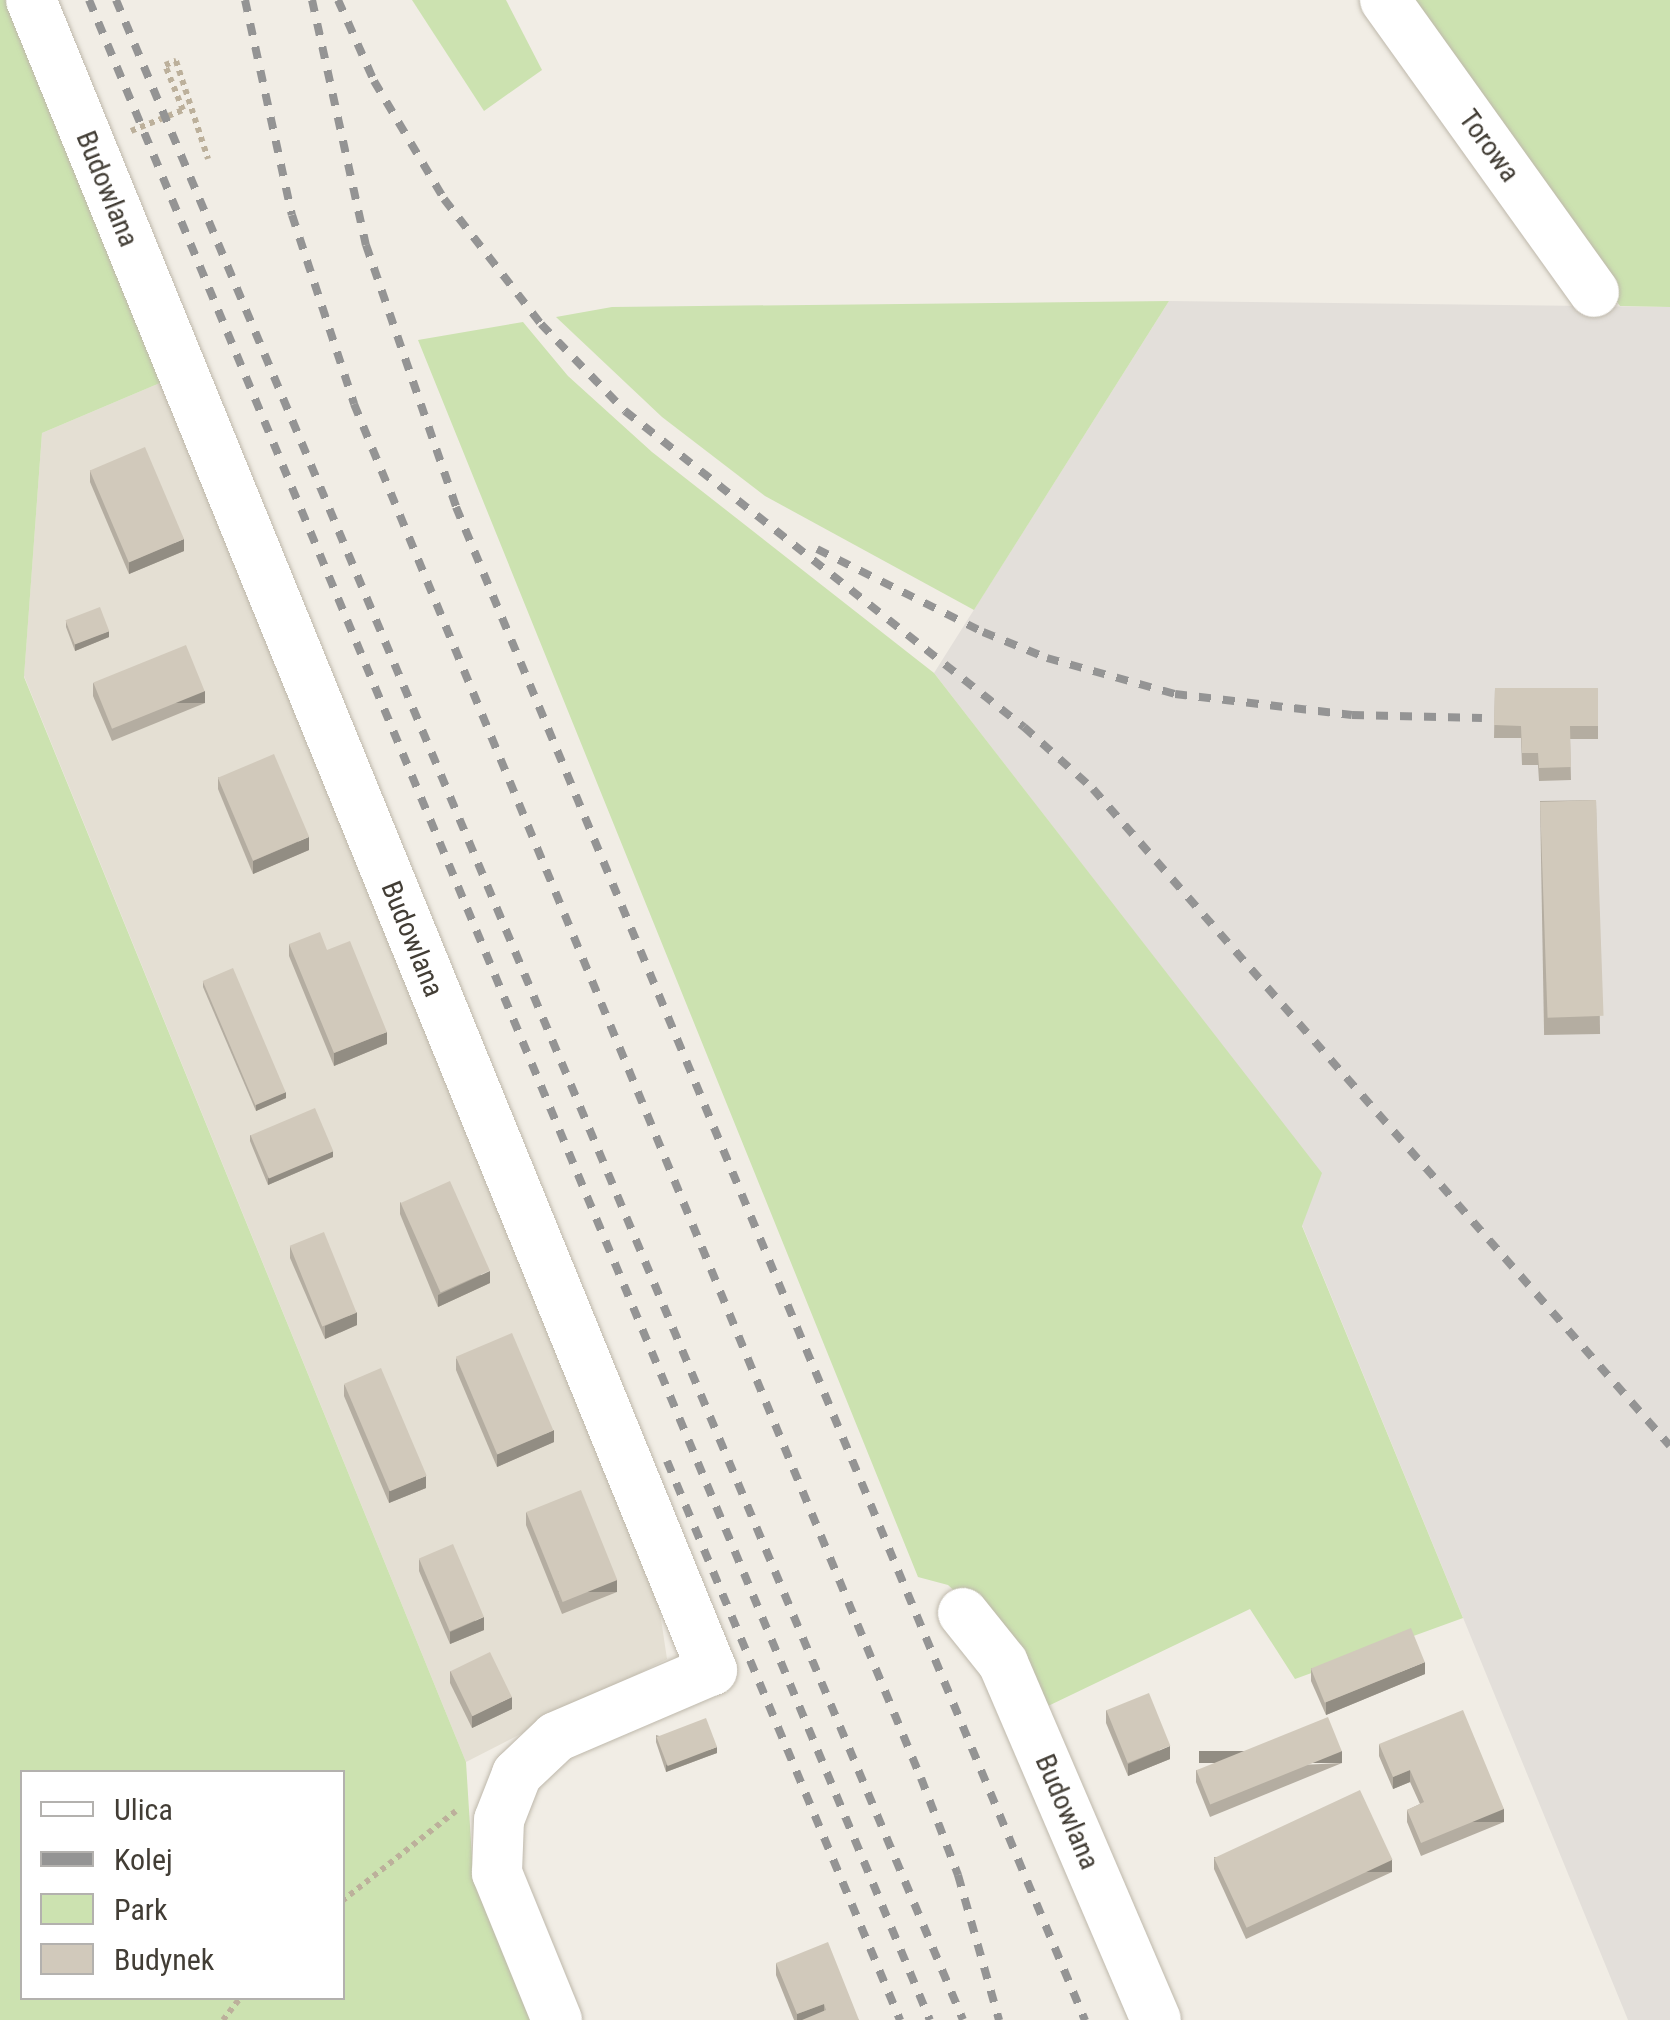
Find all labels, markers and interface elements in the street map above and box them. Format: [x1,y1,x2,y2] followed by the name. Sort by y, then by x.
[1452,103,1526,189] street label: Torowa
[69,126,145,252] street label: Budowlana
[374,876,450,1002] street label: Budowlana
[1028,1749,1106,1875] street label: Budowlana
[20,1770,345,2000] legend
[114,1792,173,1827] text: Ulica
[114,1842,173,1877] text: Kolej
[114,1892,168,1927] text: Park
[114,1942,214,1977] text: Budynek

